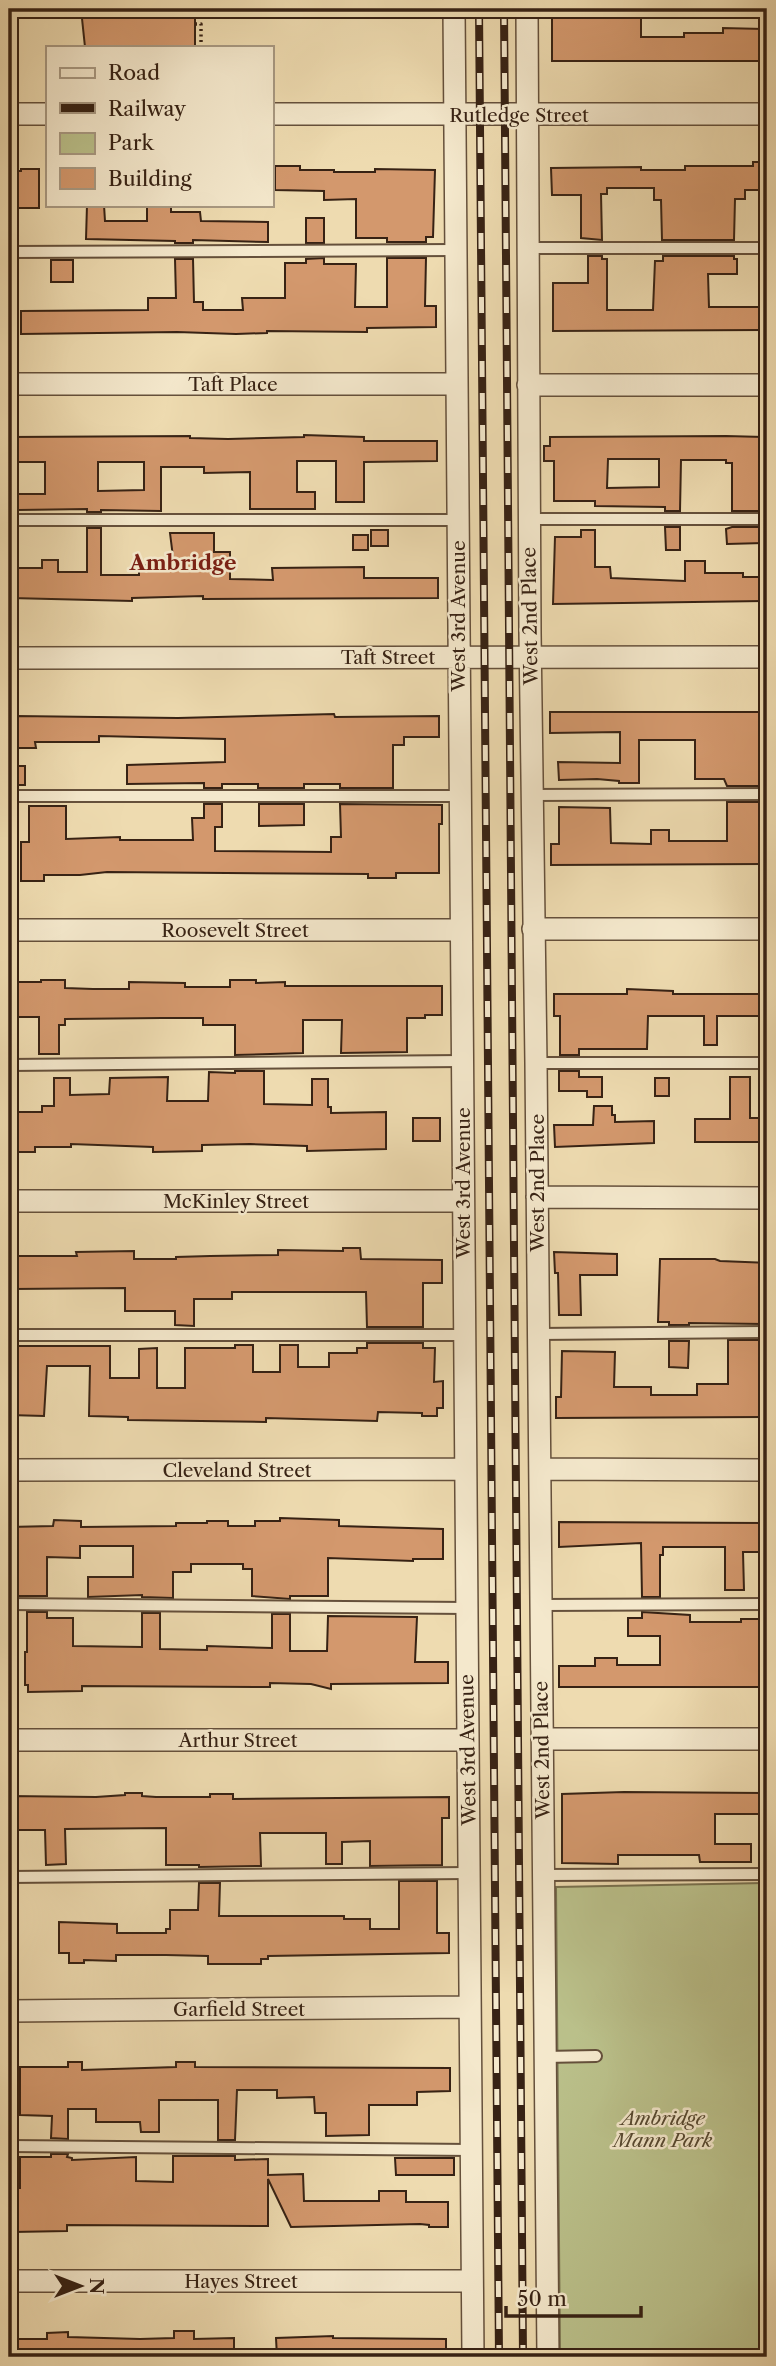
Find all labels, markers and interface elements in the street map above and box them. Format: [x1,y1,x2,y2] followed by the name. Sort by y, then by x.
[46,46,273,206] legend
[108,60,160,85] text: Road
[108,96,186,121] text: Railway
[449,104,589,127] street label: Rutledge Street
[108,130,154,155] text: Park
[108,166,193,191] text: Building
[188,373,278,396] street label: Taft Place
[447,540,470,693] street label: West 3rd Avenue
[517,547,543,686] street label: West 2nd Place
[128,550,237,575] district label: Ambridge
[341,646,436,669] street label: Taft Street
[161,919,309,942] street label: Roosevelt Street
[452,1107,475,1260] street label: West 3rd Avenue
[526,1114,549,1253] street label: West 2nd Place
[163,1190,309,1213] street label: McKinley Street
[162,1459,312,1482] street label: Cleveland Street
[455,1674,481,1827] street label: West 3rd Avenue
[529,1681,555,1820] street label: West 2nd Place
[178,1729,298,1752] street label: Arthur Street
[173,1998,305,2021] street label: Garfield Street
[612,2107,712,2152] park label: Ambridge Mann Park
[46,2250,116,2320] north arrow
[184,2270,298,2293] street label: Hayes Street
[506,2275,641,2319] scale bar
[85,2278,108,2294] text: N
[517,2286,567,2311] text: 50 m

